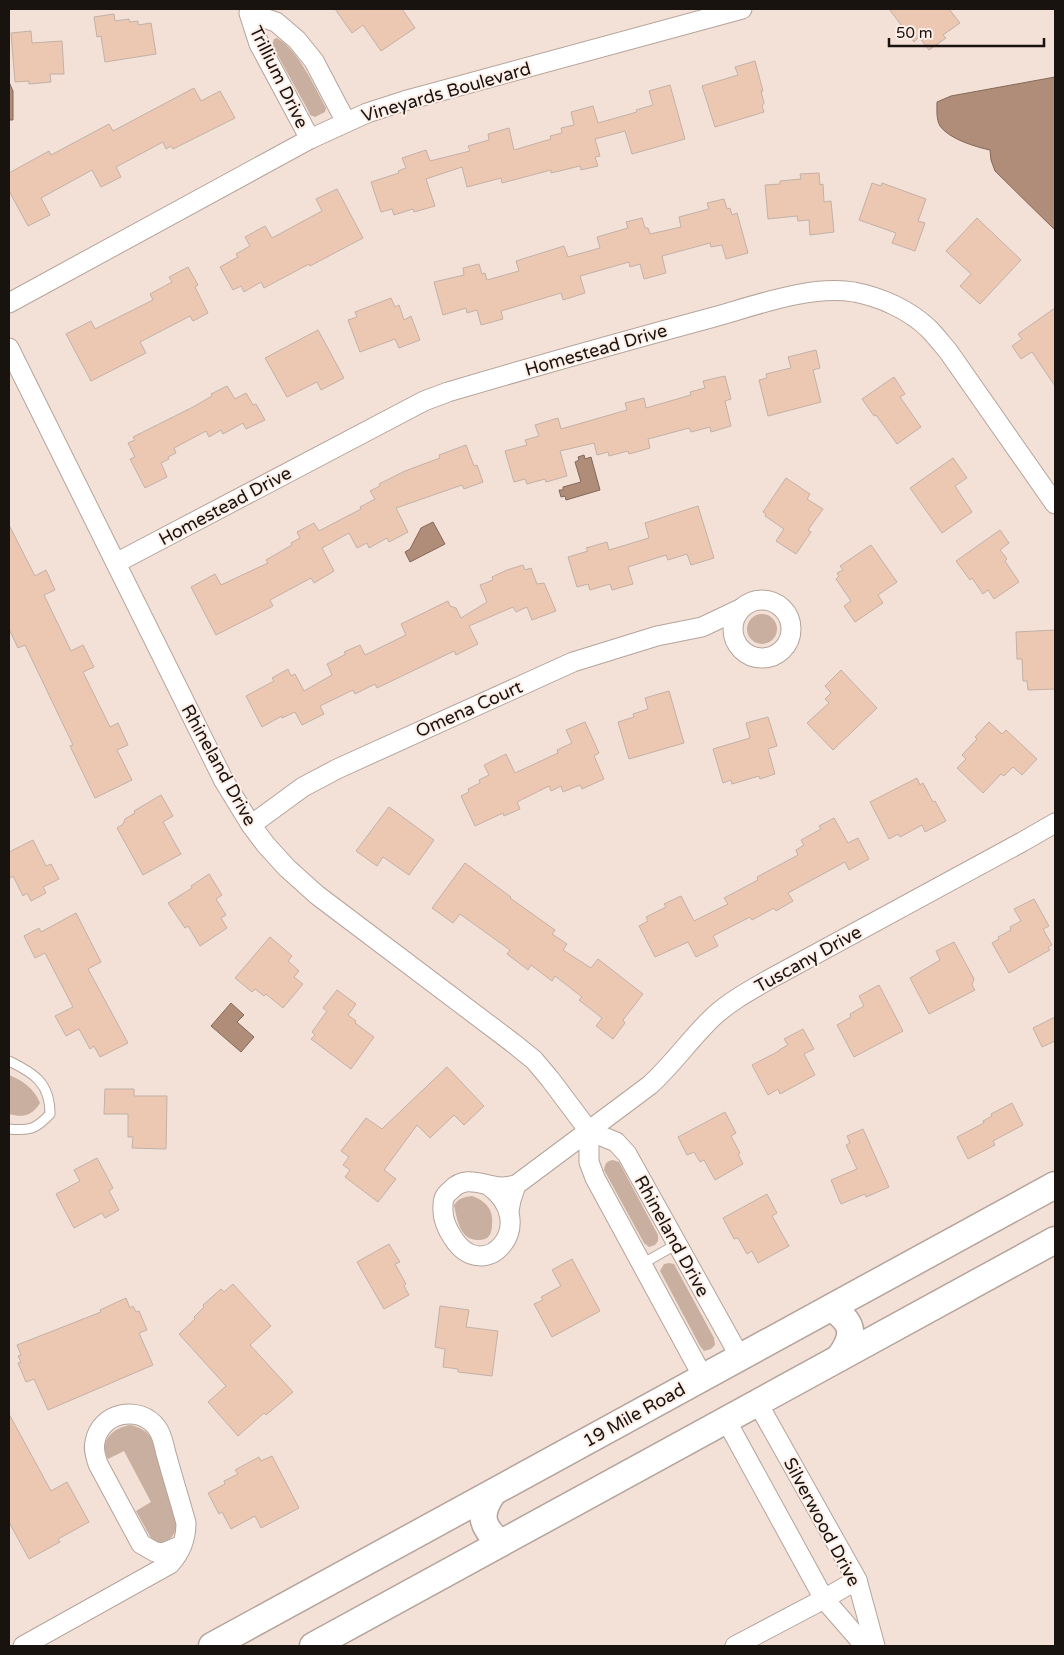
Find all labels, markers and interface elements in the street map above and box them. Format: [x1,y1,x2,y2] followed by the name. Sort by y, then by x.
[889,15,1044,47] scale bar
[245,22,313,132] street label: Trillium Drive
[896,24,933,42] text: 50 m
[359,57,533,127] street label: Vineyards Boulevard
[522,319,670,381] street label: Homestead Drive
[155,462,295,550] street label: Homestead Drive
[412,676,526,742] street label: Omena Court
[177,700,261,830] street label: Rhineland Drive
[751,921,865,997] street label: Tuscany Drive
[630,1171,714,1301] street label: Rhineland Drive
[579,1378,689,1452] street label: 19 Mile Road
[779,1454,865,1590] street label: Silverwood Drive

